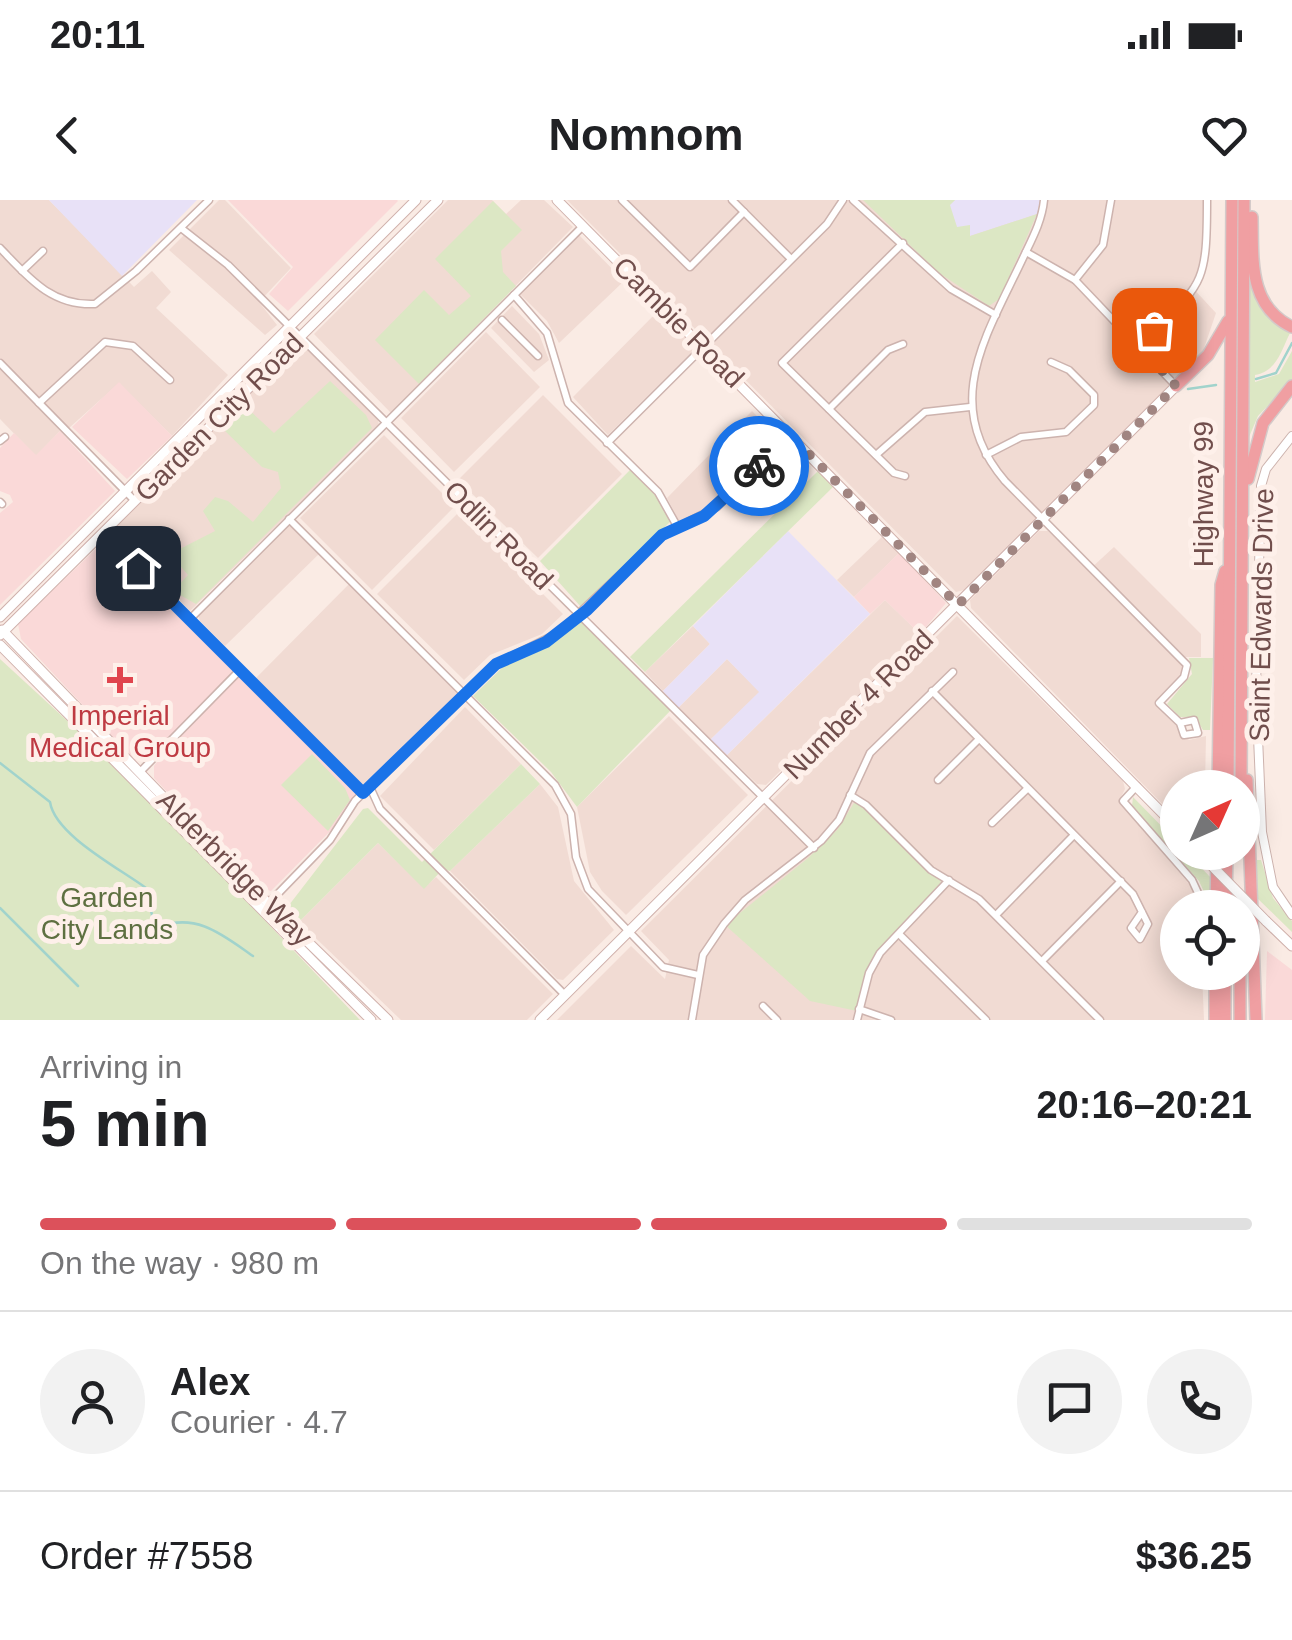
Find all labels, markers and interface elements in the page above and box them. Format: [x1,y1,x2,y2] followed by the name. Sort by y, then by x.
[50,14,145,56] text: 20:11
[40,108,95,163] icon: back
[1197,108,1252,163] icon: heart
[549,109,744,160] text: Nomnom
[607,251,750,394] street label: Cambie Road
[1112,288,1197,373] pin
[1127,303,1182,358] icon: bag
[129,327,310,508] street label: Garden City Road
[709,416,809,516] courier
[1188,421,1219,567] street label: Highway 99
[732,439,787,494] icon: bike
[438,475,559,596] street label: Odlin Road
[1244,488,1279,742] street label: Saint Edwards Drive
[96,526,181,611] pin
[111,541,166,596] icon: home
[778,624,939,785] street label: Number 4 Road
[107,667,133,693] marker: Imperial Medical Group
[29,700,211,763] place label: Imperial Medical Group
[1160,770,1260,870] north arrow
[1160,770,1260,990] map controls
[151,785,318,952] street label: Alderbridge Way
[41,882,173,945] park label: Garden City Lands
[1160,890,1260,990] button: locate
[40,1049,182,1085] text: Arriving in
[1036,1084,1252,1126] text: 20:16–20:21
[40,1087,210,1160] text: 5 min
[40,1245,319,1281] text: On the way · 980 m
[40,1349,145,1454] button: person
[1017,1349,1122,1454] button: chat
[1147,1349,1252,1454] button: phone
[170,1361,250,1403] text: Alex
[170,1404,348,1440] text: Courier · 4.7
[40,1535,253,1577] text: Order #7558
[1136,1535,1252,1577] text: $36.25

